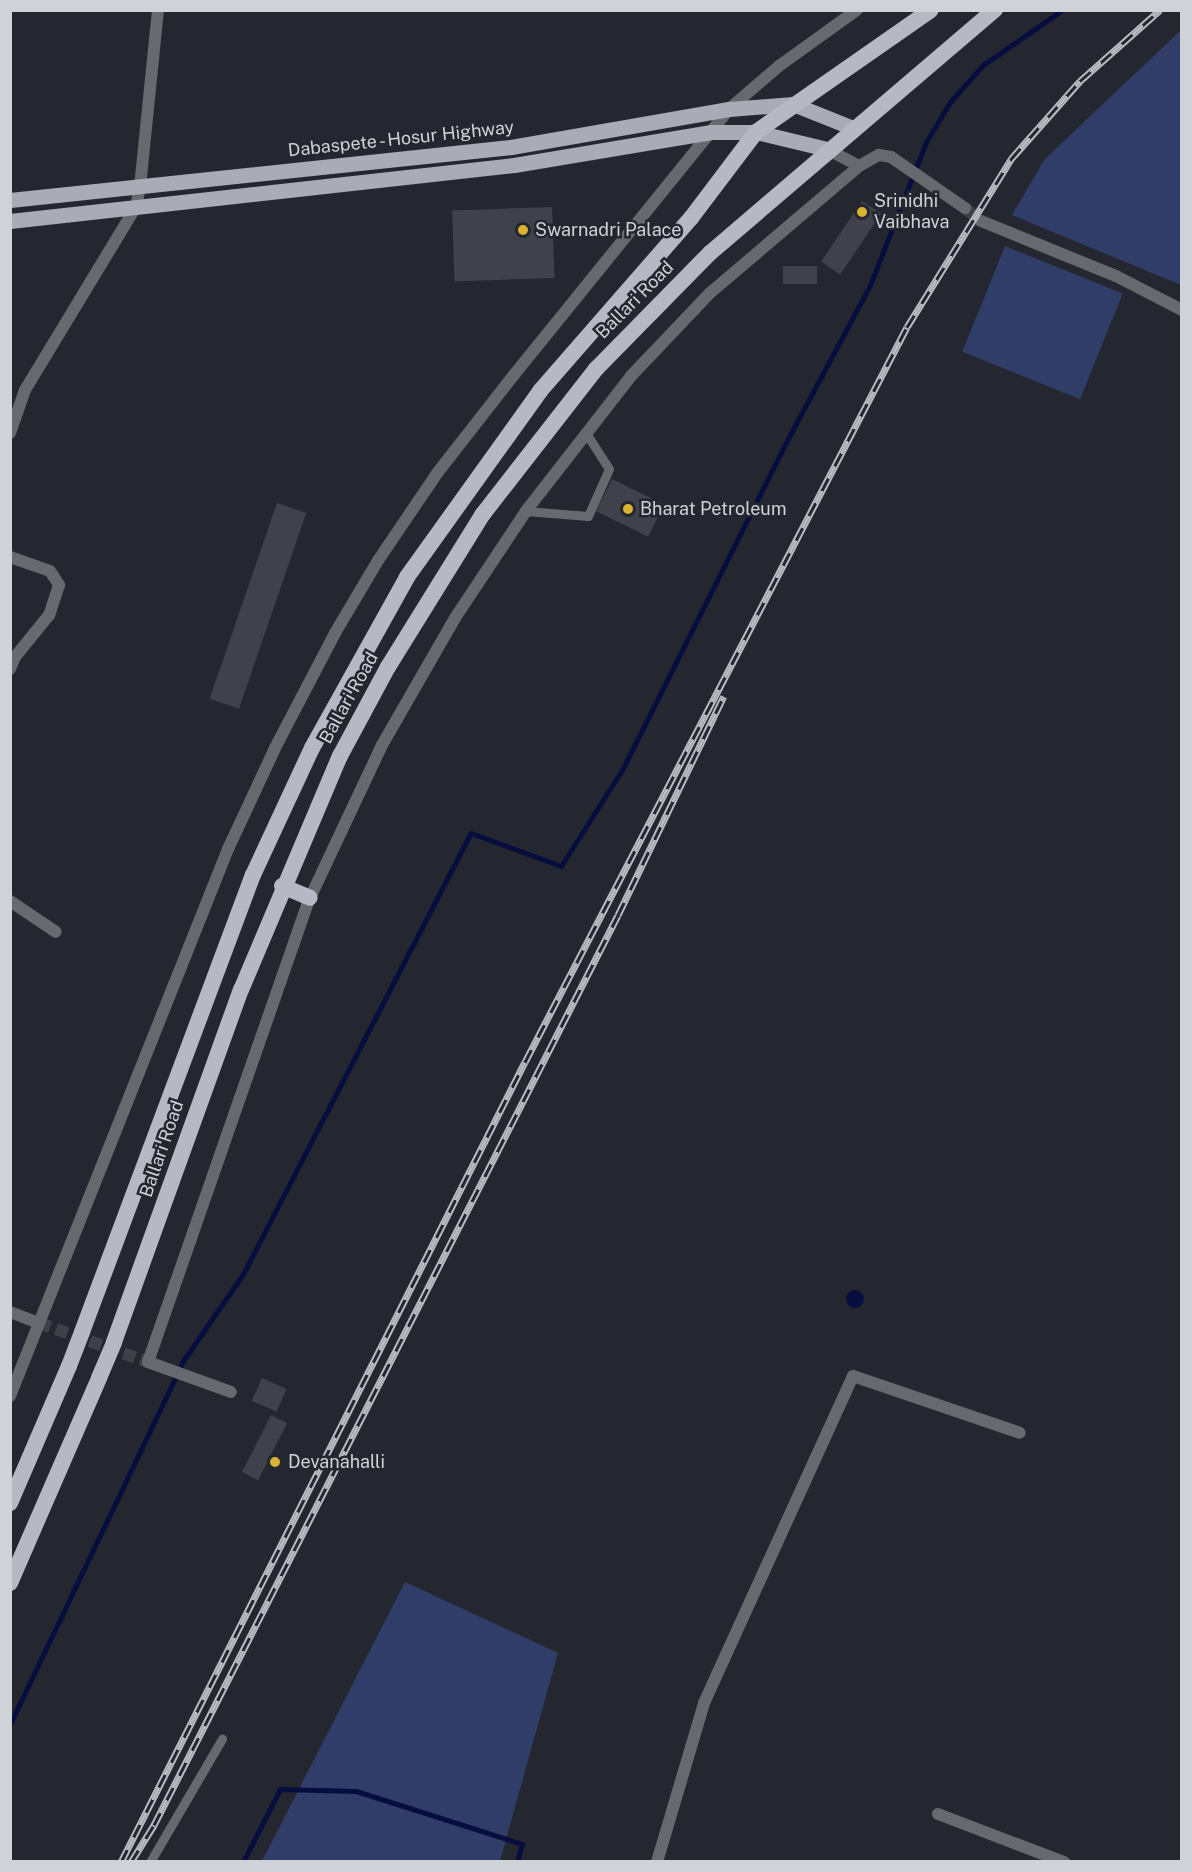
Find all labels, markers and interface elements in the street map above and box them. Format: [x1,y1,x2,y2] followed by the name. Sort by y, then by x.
[284,116,518,162] street label: Dabaspete - Hosur Highway
[874,191,949,234] place label: Srinidhi Vaibhava
[855,205,869,219] marker: Srinidhi Vaibhava
[535,219,682,241] place label: Swarnadri Palace
[516,223,530,237] marker: Swarnadri Palace
[592,257,678,343] street label: Ballari Road
[640,498,786,520] place label: Bharat Petroleum
[621,502,635,516] marker: Bharat Petroleum
[315,649,383,747] street label: Ballari Road
[135,1098,189,1200] street label: Ballari Road
[288,1451,385,1473] place label: Devanahalli
[266,1453,284,1471] marker: Devanahalli

